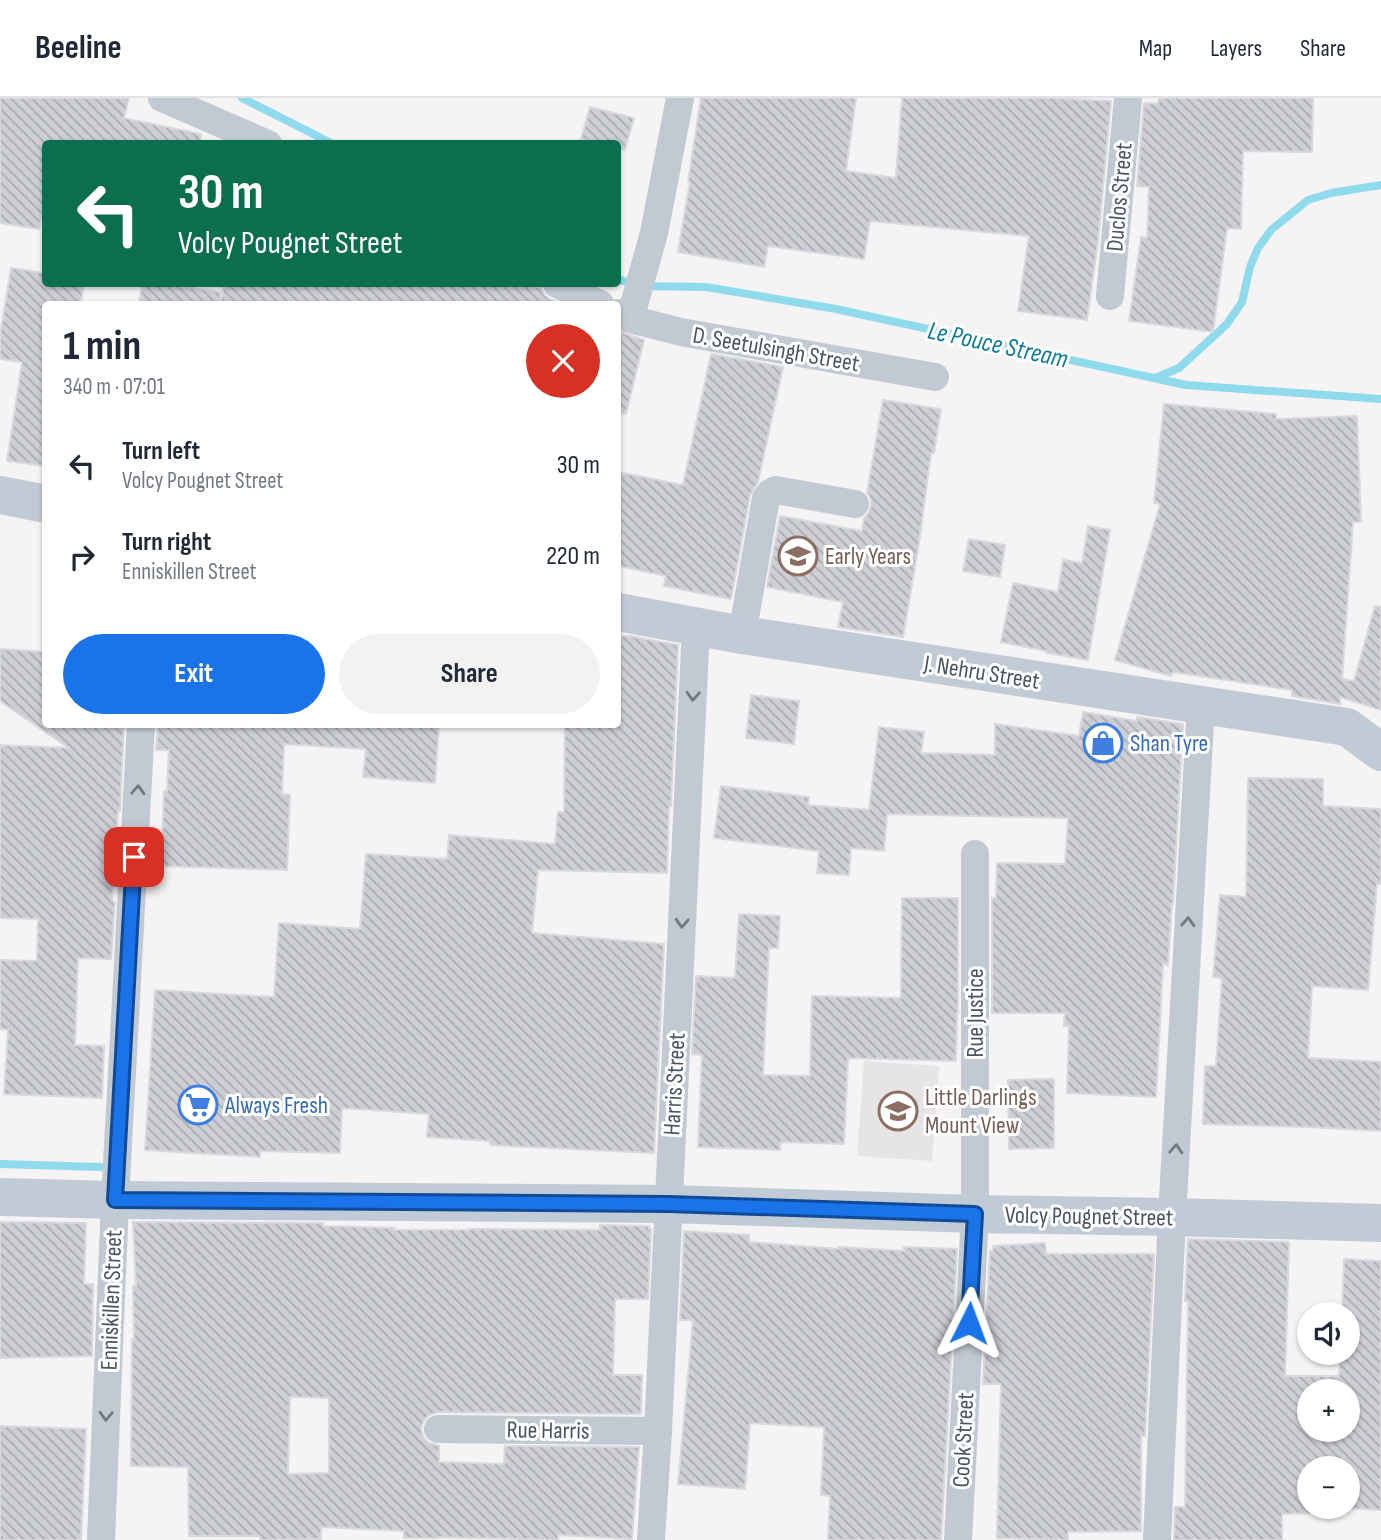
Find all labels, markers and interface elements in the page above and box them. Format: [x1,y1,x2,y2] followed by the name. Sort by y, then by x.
[35,28,122,68] text: Beeline
[1139,34,1172,63] text: Map
[1210,34,1262,63] text: Layers
[1300,34,1346,63] text: Share
[1100,142,1139,253] street label: Duclos Street
[178,164,263,223] text: 30 m
[63,168,154,259] icon: left
[178,224,402,263] text: Volcy Pougnet Street
[925,316,1071,375] water label: Le Pouce Stream
[63,321,141,372] text: 1 min
[690,321,861,378] street label: D. Seetulsingh Street
[526,324,600,398] button: close
[63,373,165,401] text: 340 m · 07:01
[122,436,200,467] text: Turn left
[63,447,101,485] icon: left
[557,450,600,481] text: 30 m
[122,467,283,495] text: Volcy Pougnet Street
[122,527,211,558] text: Turn right
[777,535,819,577] school or university icon: Early Years
[63,538,101,576] icon: right
[546,541,600,572] text: 220 m
[825,542,911,571] place label: Early Years
[122,558,257,586] text: Enniskillen Street
[63,634,325,714] button: Exit
[339,634,600,714] button: Share
[921,649,1042,696] street label: J. Nehru Street
[686,690,701,701] one-way arrow
[1082,722,1124,764] shop icon: Shan Tyre
[1130,729,1208,758] place label: Shan Tyre
[130,784,145,795] one-way arrow
[104,827,164,887] pin
[115,838,153,876] icon: arrive
[1181,916,1196,927] one-way arrow
[675,918,690,929] one-way arrow
[961,968,990,1058] street label: Rue Justice
[657,1032,692,1136] street label: Harris Street
[925,1083,1037,1140] place label: Little Darlings Mount View
[177,1084,219,1126] supermarket icon: Always Fresh
[877,1090,919,1132] school or university icon: Little Darlings Mount View
[224,1091,328,1120] place label: Always Fresh
[1168,1143,1183,1154] one-way arrow
[1005,1201,1173,1232] street label: Volcy Pougnet Street
[95,1229,128,1371] street label: Enniskillen Street
[932,1286,1006,1360] position arrow
[1297,1302,1360,1519] map controls
[1297,1302,1360,1365] button: sound
[1297,1379,1360,1442] button: +
[947,1392,980,1488] street label: Cook Street
[98,1410,113,1421] one-way arrow
[506,1415,590,1446] street label: Rue Harris
[1297,1456,1360,1519] button: −

